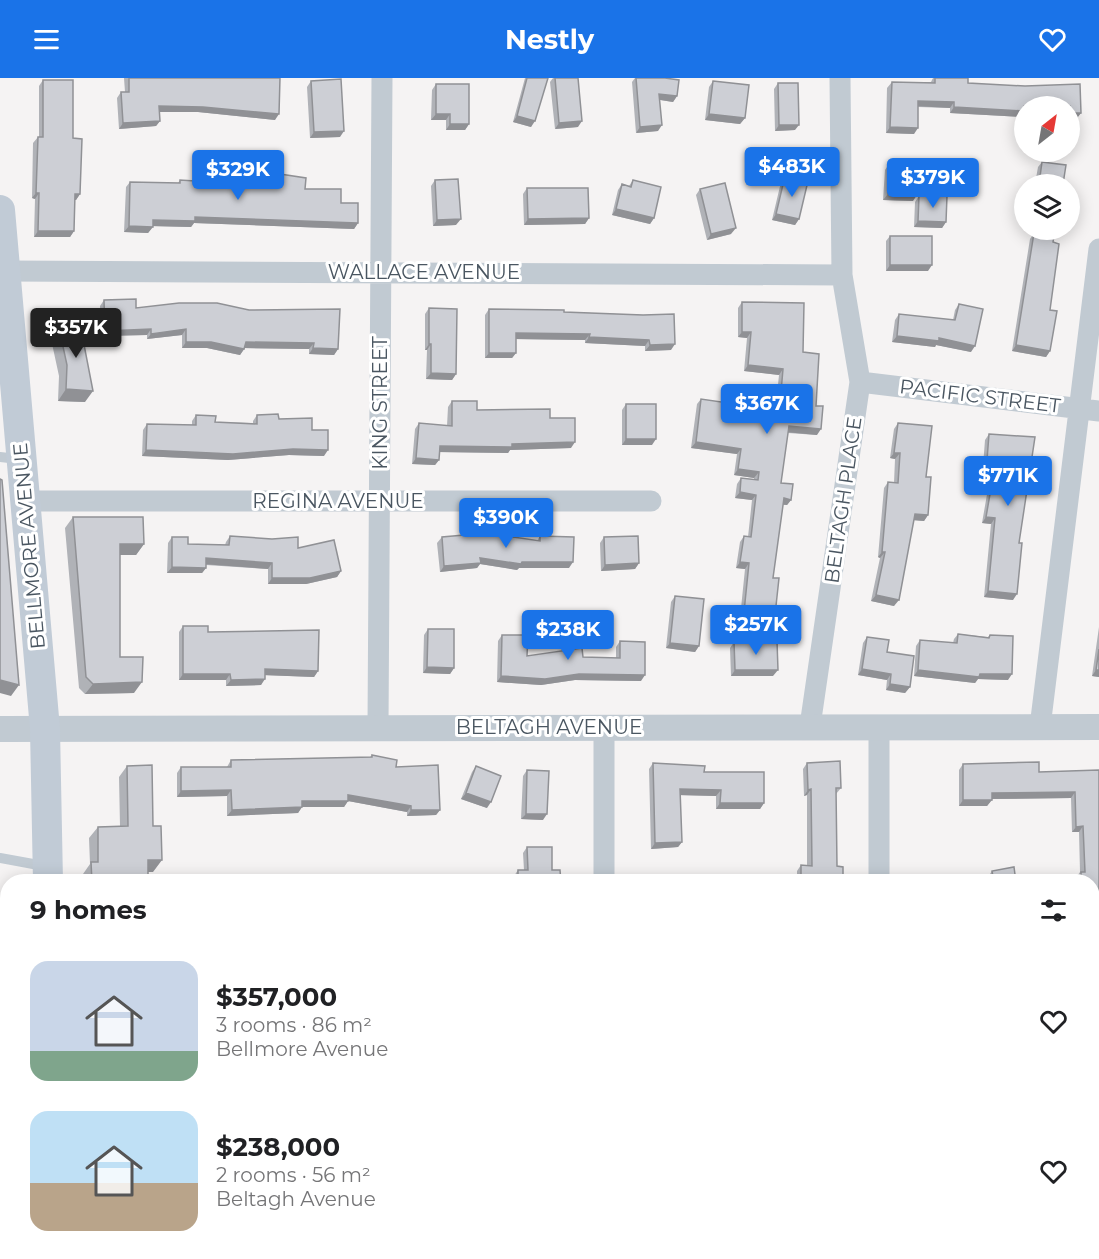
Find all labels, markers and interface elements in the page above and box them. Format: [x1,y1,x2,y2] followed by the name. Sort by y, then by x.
[30,23,63,56] icon: menu
[505,23,594,56] text: Nestly
[1036,23,1069,56] icon: heart
[1014,96,1080,162] north arrow
[1014,96,1080,240] map controls
[750,147,834,198] pin: $483K
[196,150,280,201] pin: $329K
[759,154,825,178] text: $483K
[206,157,270,181] text: $329K
[891,158,975,209] pin: $379K
[901,165,965,189] text: $379K
[1014,174,1080,240] button: layers
[328,260,520,284] street label: WALLACE AVENUE
[34,308,118,359] pin: $357K
[44,315,108,339] text: $357K
[368,336,392,470] street label: KING STREET
[898,374,1062,418] street label: PACIFIC STREET
[725,384,809,435] pin: $367K
[735,391,799,415] text: $367K
[819,415,867,585] street label: BELTAGH PLACE
[8,442,50,650] street label: BELLMORE AVENUE
[966,456,1050,507] pin: $771K
[978,463,1038,487] text: $771K
[252,489,424,513] street label: REGINA AVENUE
[464,498,548,549] pin: $390K
[473,505,539,529] text: $390K
[714,605,798,656] pin: $257K
[526,610,610,661] pin: $238K
[724,612,788,636] text: $257K
[536,617,600,641] text: $238K
[456,715,642,739] street label: BELTAGH AVENUE
[30,894,147,926] text: 9 homes
[1037,894,1070,927] icon: filters
[216,981,337,1013] text: $357,000
[78,985,150,1057] icon: home
[1037,1005,1070,1038] icon: heart
[216,1013,372,1037] text: 3 rooms · 86 m²
[216,1037,388,1061] text: Bellmore Avenue
[216,1131,340,1163] text: $238,000
[78,1135,150,1207] icon: home
[1037,1155,1070,1188] icon: heart
[216,1163,371,1187] text: 2 rooms · 56 m²
[216,1187,376,1211] text: Beltagh Avenue

